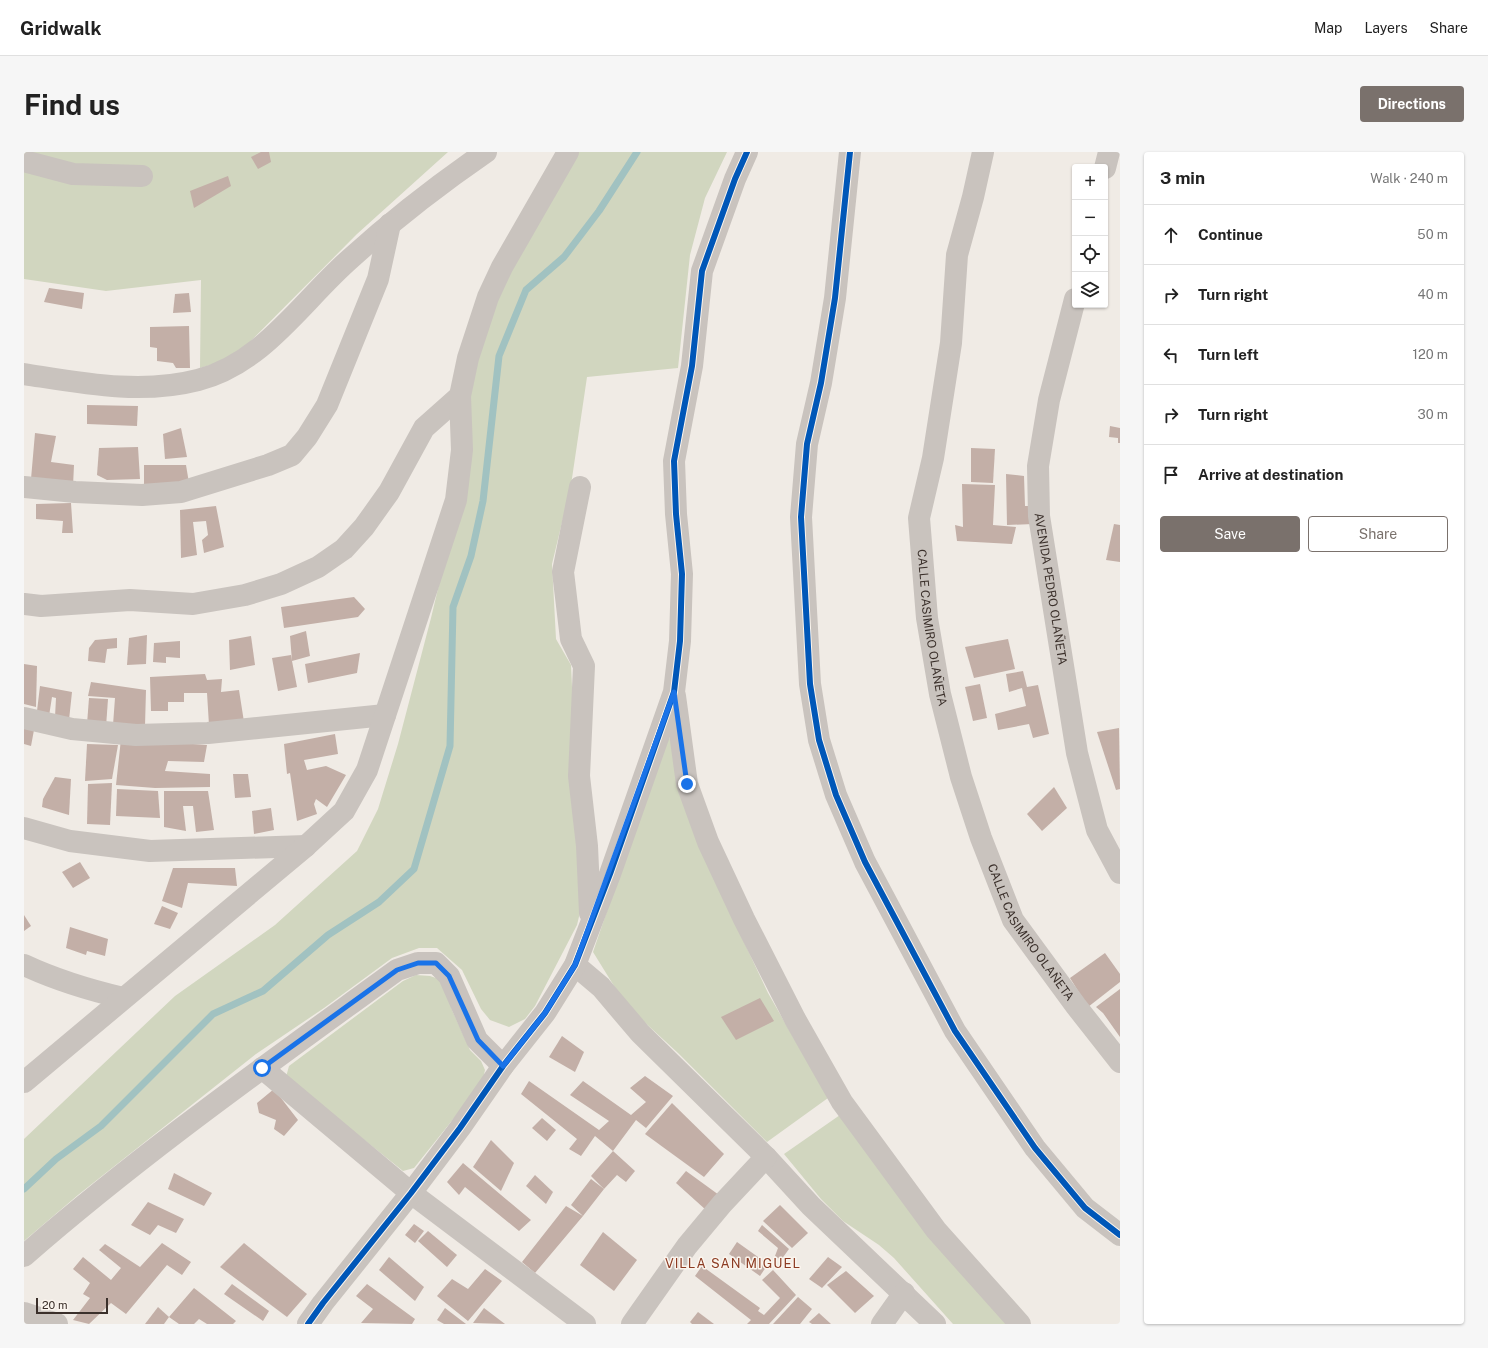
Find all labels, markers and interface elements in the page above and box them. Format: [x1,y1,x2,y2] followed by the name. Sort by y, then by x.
[20,17,101,39] text: Gridwalk
[1314,20,1342,36] text: Map
[1364,20,1408,36] text: Layers
[1430,20,1468,36] text: Share
[1360,86,1464,122] button: Directions
[24,88,120,121] text: Find us
[1072,164,1108,308] map controls
[1072,164,1108,200] button: +
[1160,168,1205,188] text: 3 min
[1370,171,1448,186] text: Walk · 240 m
[1072,200,1108,236] button: −
[1160,224,1182,246] icon: ahead
[1198,226,1263,243] text: Continue
[1417,227,1448,242] text: 50 m
[1072,236,1108,272] button: locate
[1072,272,1108,308] button: layers
[1160,284,1182,306] icon: right
[1198,286,1268,303] text: Turn right
[1417,287,1448,302] text: 40 m
[1160,344,1182,366] icon: left
[1198,346,1259,363] text: Turn left
[1413,347,1448,362] text: 120 m
[1160,404,1182,426] icon: right
[1198,406,1268,423] text: Turn right
[1418,407,1448,422] text: 30 m
[1160,464,1182,486] icon: arrive
[1198,466,1343,483] text: Arrive at destination
[1032,512,1070,666] street label: AVENIDA PEDRO OLAÑETA
[1160,516,1300,552] button: Save
[1308,516,1448,552] button: Share
[915,549,950,708] street label: CALLE CASIMIRO OLAÑETA
[678,775,696,793] route end
[985,862,1077,1004] street label: CALLE CASIMIRO OLAÑETA
[253,1059,271,1077] route start
[665,1256,801,1271] district label: VILLA SAN MIGUEL
[36,1296,108,1315] scale bar
[42,1299,67,1311] text: 20 m

